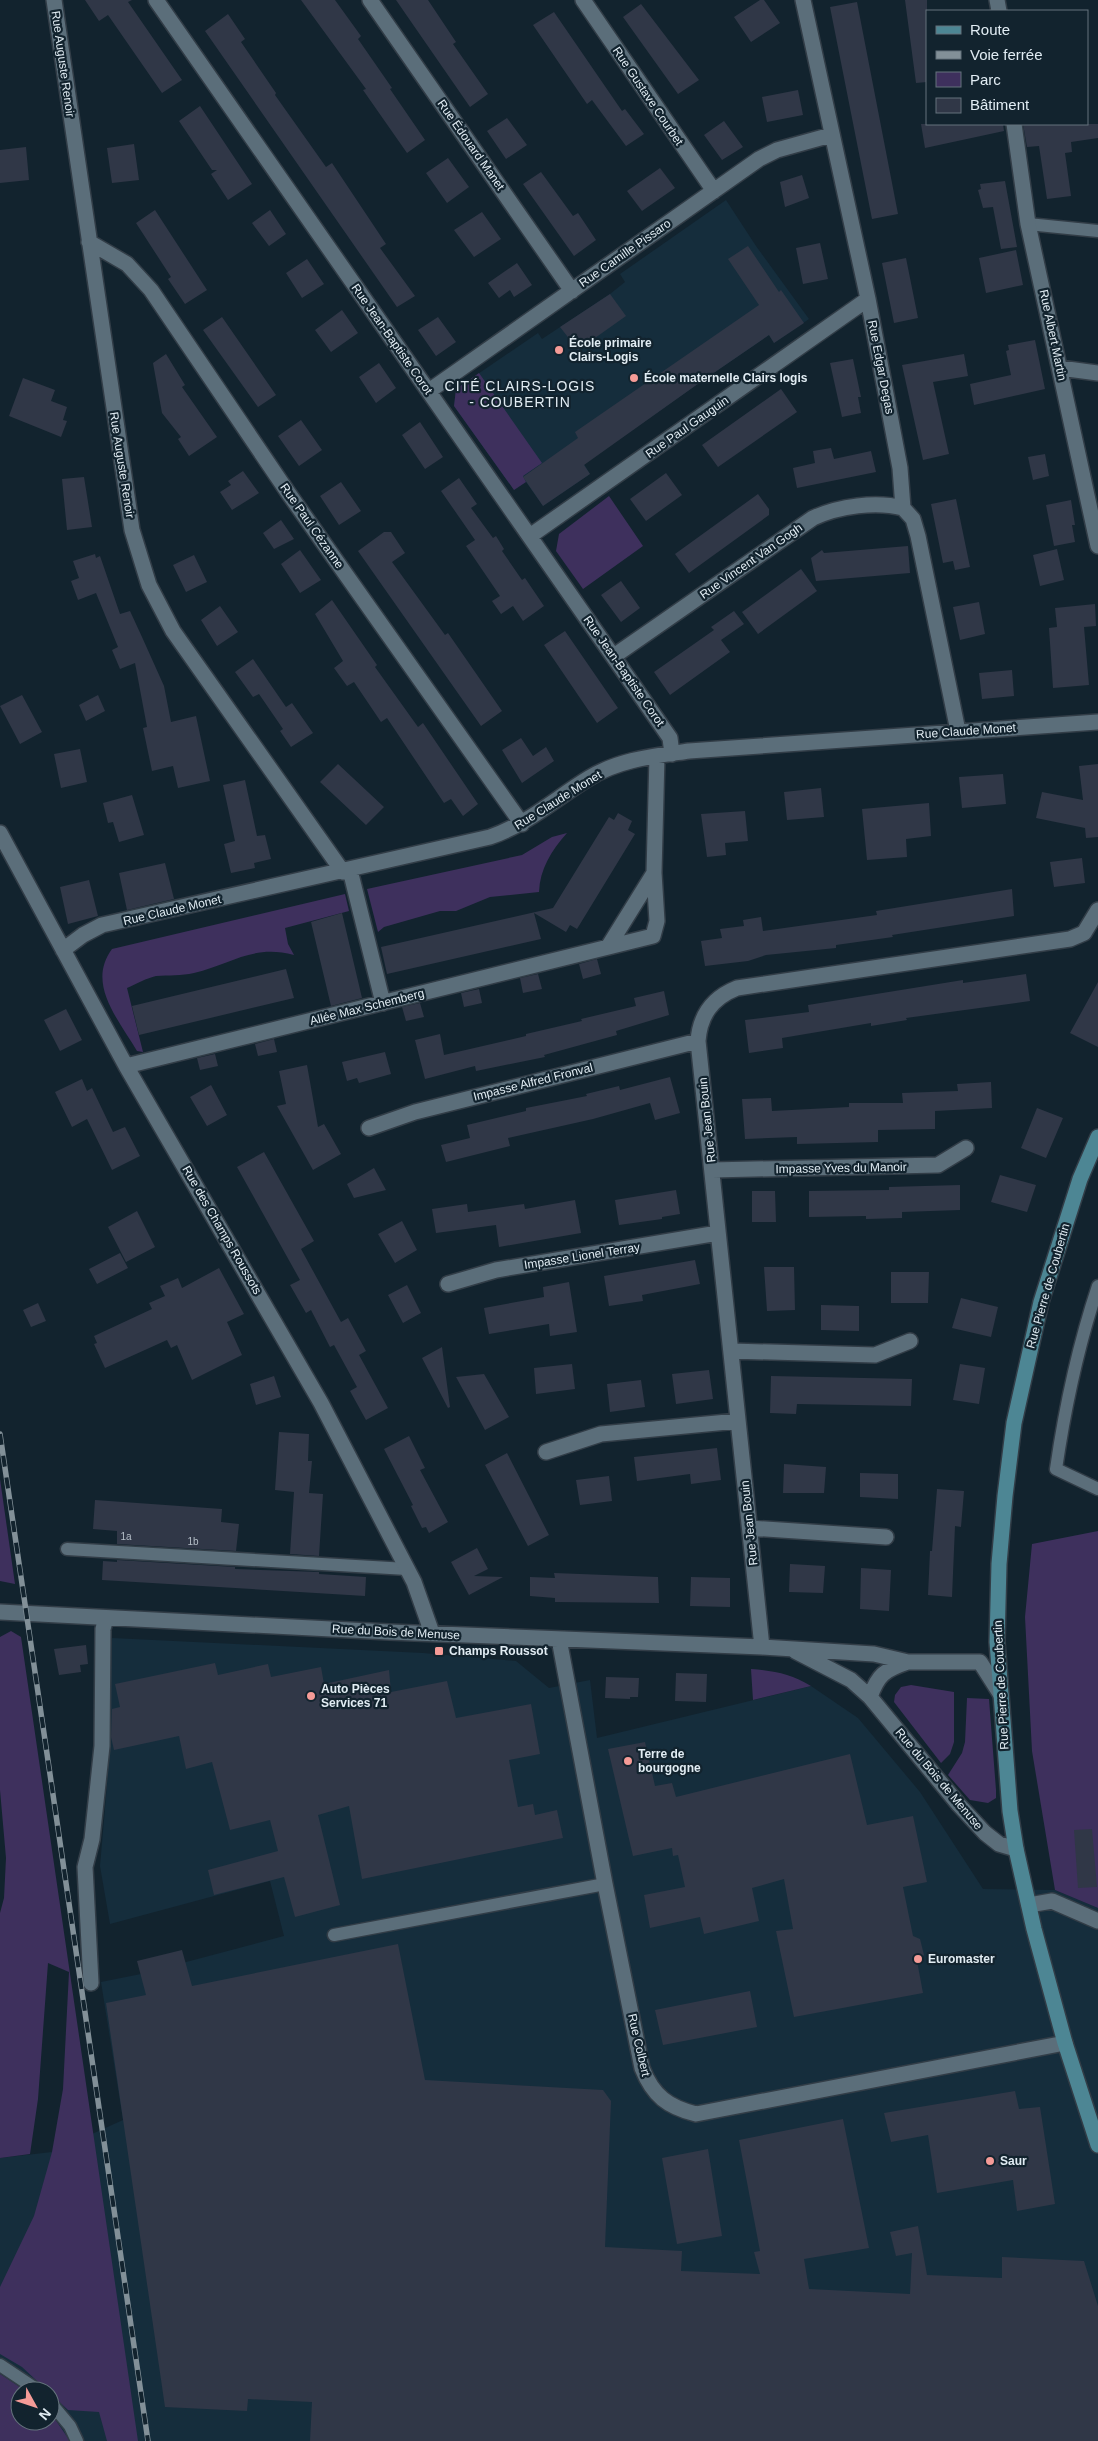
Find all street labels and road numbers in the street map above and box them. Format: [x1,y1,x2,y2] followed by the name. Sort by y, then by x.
[49,10,77,118] street label: Rue Auguste Renoir
[610,44,687,149] street label: Rue Gustave Courbet
[434,96,509,194] street label: Rue Édouard Manet
[576,216,674,290] street label: Rue Camille Pissaro
[349,281,436,397] street label: Rue Jean-Baptiste Corot
[1037,288,1069,382] street label: Rue Albert Martin
[865,319,897,415] street label: Rue Edgar Degas
[643,393,731,461] street label: Rue Paul Gauguin
[107,411,137,519] street label: Rue Auguste Renoir
[277,481,347,572] street label: Rue Paul Cézanne
[697,520,805,602] street label: Rue Vincent Van Gogh
[581,613,668,729] street label: Rue Jean-Baptiste Corot
[916,720,1017,741] street label: Rue Claude Monet
[512,767,605,832] street label: Rue Claude Monet
[122,892,223,928] street label: Rue Claude Monet
[308,986,426,1028] street label: Allée Max Schemberg
[472,1060,594,1104] street label: Impasse Alfred Fronval
[696,1077,718,1163] street label: Rue Jean Bouin
[775,1160,907,1176] street label: Impasse Yves du Manoir
[179,1163,265,1297] street label: Rue des Champs Roussots
[1023,1222,1073,1350] street label: Rue Pierre de Coubertin
[523,1240,641,1272] street label: Impasse Lionel Terray
[738,1480,760,1566] street label: Rue Jean Bouin
[991,1620,1011,1750] street label: Rue Pierre de Coubertin
[332,1622,461,1642] street label: Rue du Bois de Menuse
[892,1725,986,1833] street label: Rue du Bois de Menuse
[625,2012,653,2078] street label: Rue Colbert

